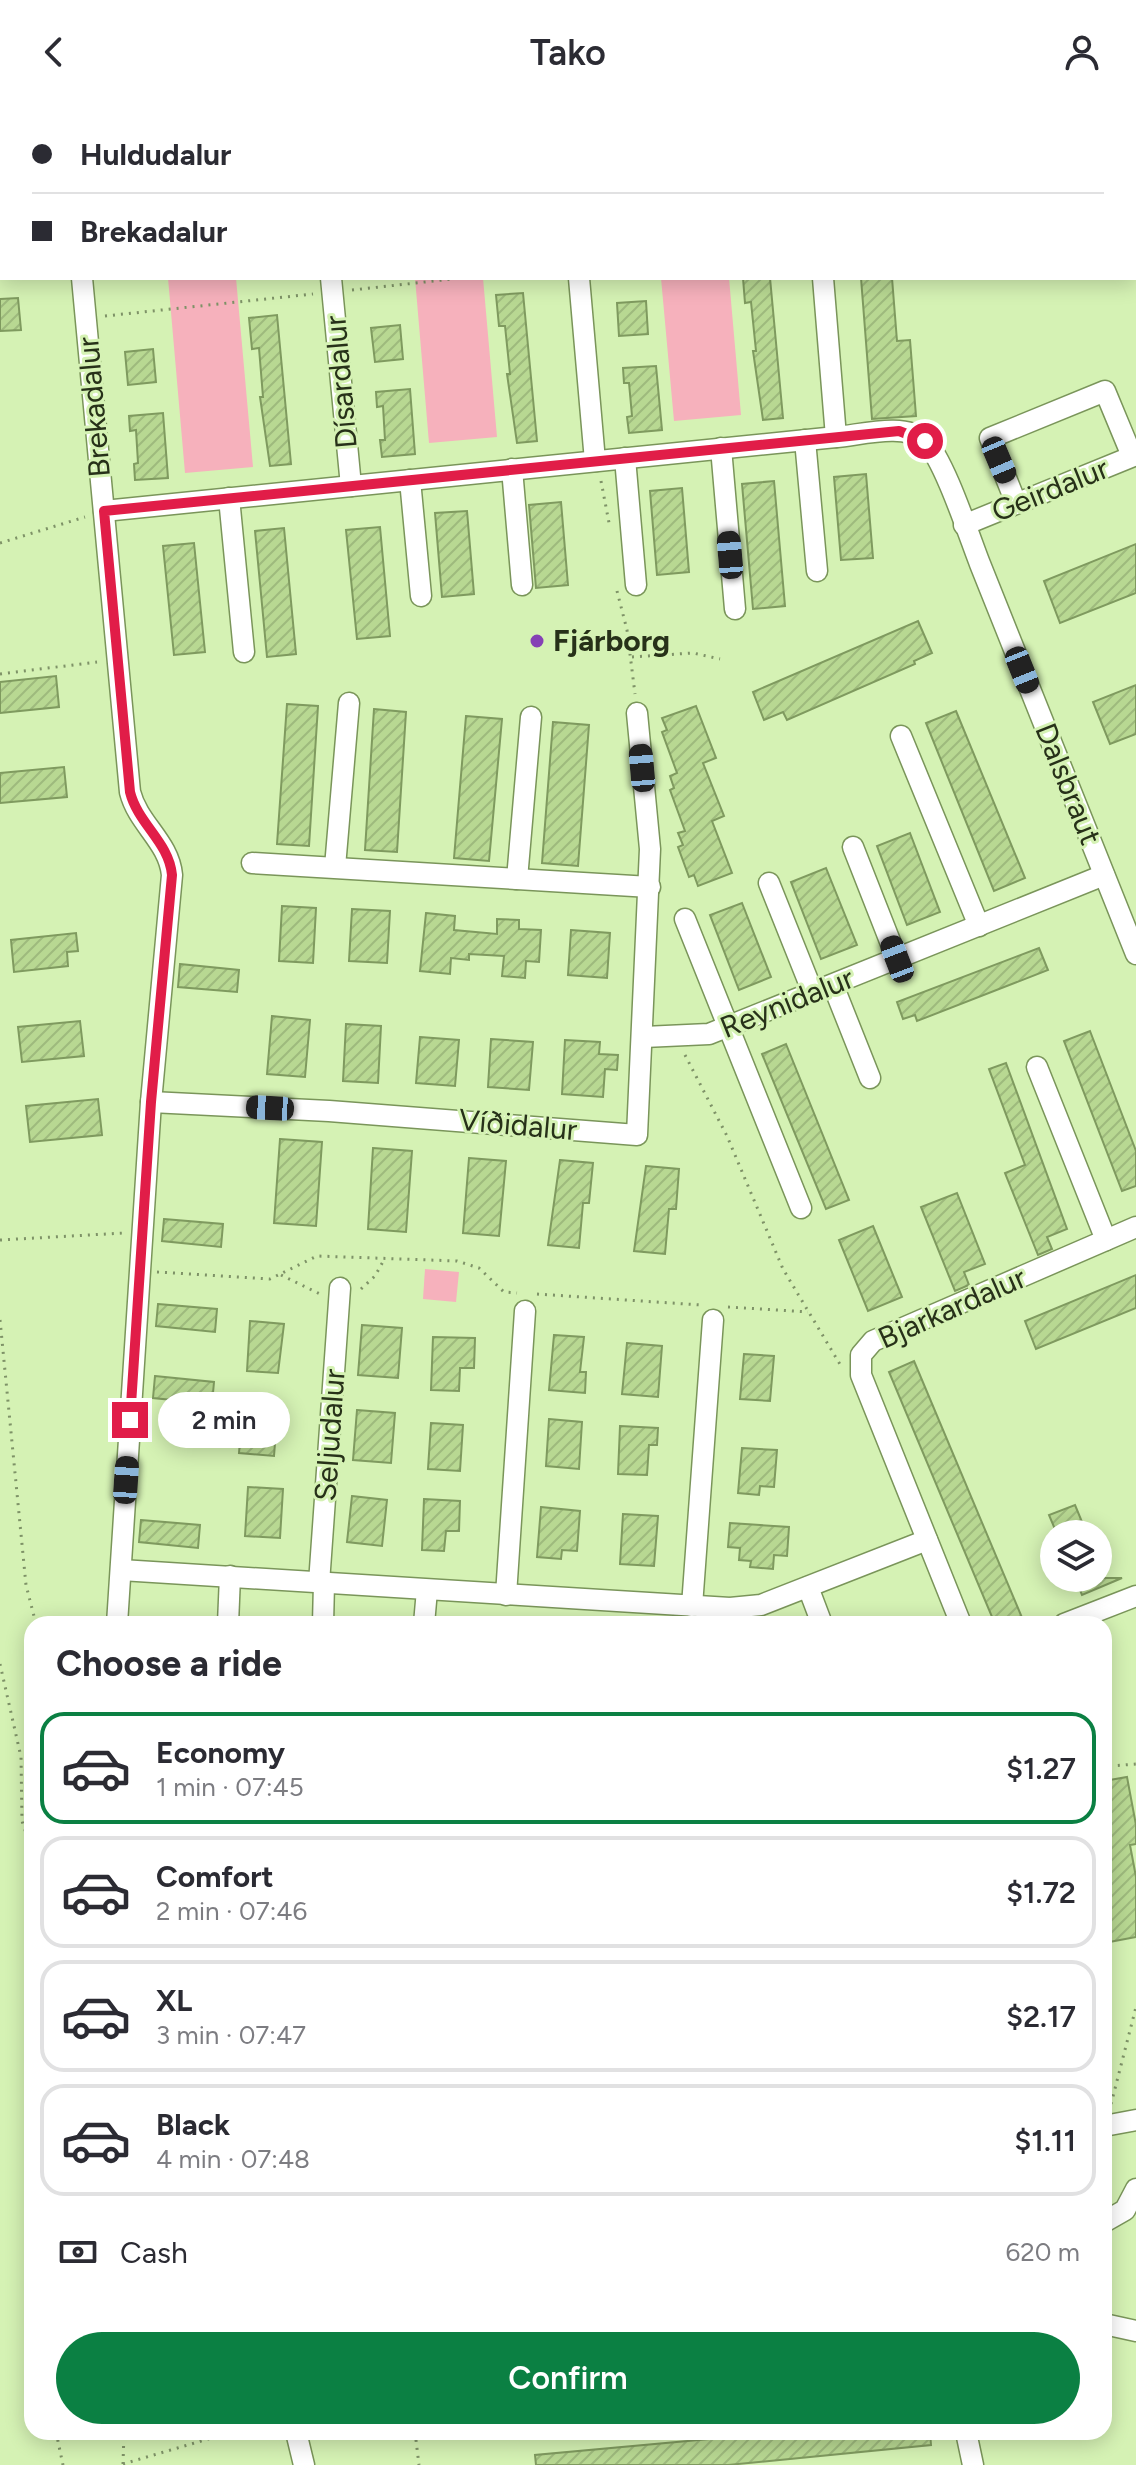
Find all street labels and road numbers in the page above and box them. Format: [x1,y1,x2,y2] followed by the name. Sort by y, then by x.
[316,314,365,450] street label: Dísardalur
[69,335,118,479] street label: Brekadalur
[986,449,1114,530] street label: Geirdalur
[1027,718,1110,850] street label: Dalsbraut
[715,959,859,1046] street label: Reynidalur
[457,1101,579,1148] street label: Víðidalur
[872,1259,1031,1357] street label: Bjarkardalur
[306,1368,353,1502] street label: Seljudalur

